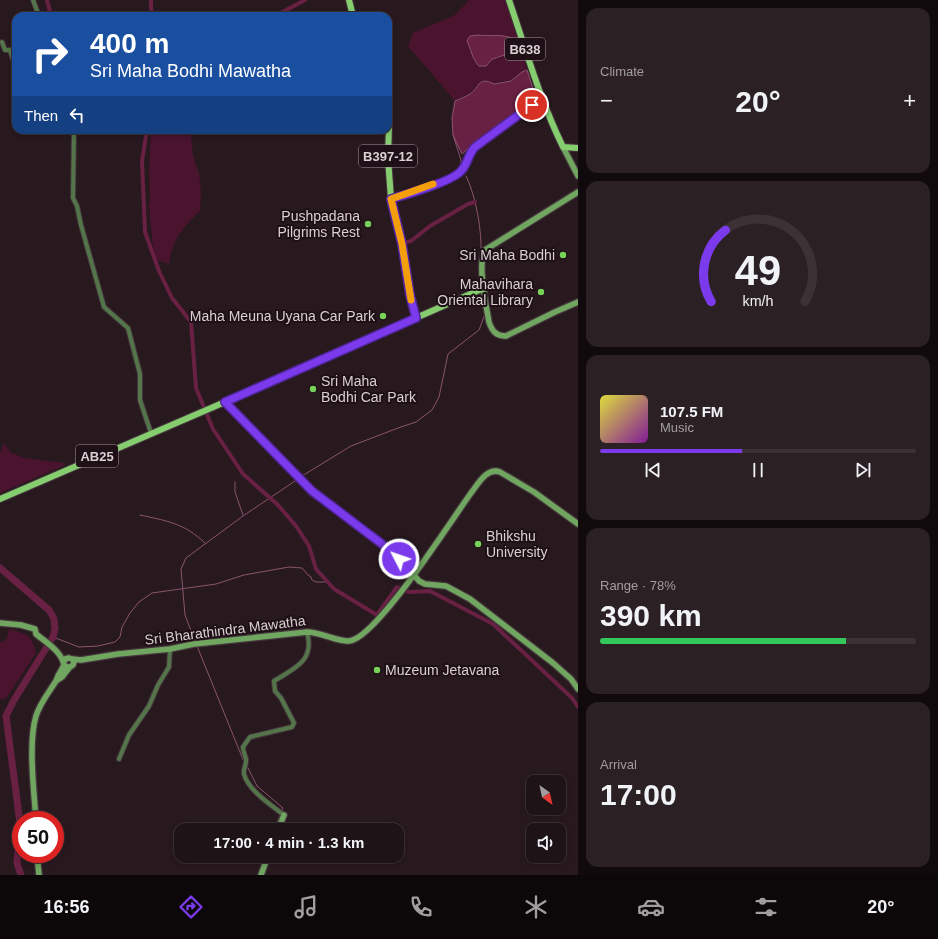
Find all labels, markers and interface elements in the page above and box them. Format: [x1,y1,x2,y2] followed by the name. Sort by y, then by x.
[24,28,76,80] icon: right
[90,28,169,59] text: 400 m
[505,38,545,60] road number: B638
[90,61,291,81] text: Sri Maha Bodhi Mawatha
[600,64,644,79] text: Climate
[735,85,781,118] text: 20°
[515,88,549,122] pin
[600,88,613,113] text: −
[903,88,916,113] text: +
[521,94,543,116] icon: arrive
[66,104,88,126] icon: left
[24,107,58,124] text: Then
[359,145,417,167] road number: B397-12
[278,208,360,240] place label: Pushpadana Pilgrims Rest
[363,219,373,229] marker: Pushpadana Pilgrims Rest
[459,247,555,263] place label: Sri Maha Bodhi
[735,247,781,294] text: 49
[558,250,568,260] marker: Sri Maha Bodhi
[437,276,533,308] place label: Mahavihara Oriental Library
[536,287,546,297] marker: Mahavihara Oriental Library
[743,293,774,309] text: km/h
[190,308,376,324] place label: Maha Meuna Uyana Car Park
[378,311,388,321] marker: Maha Meuna Uyana Car Park
[321,373,417,405] place label: Sri Maha Bodhi Car Park
[308,384,318,394] marker: Sri Maha Bodhi Car Park
[660,403,723,420] text: 107.5 FM
[660,420,694,435] text: Music
[76,445,118,467] road number: AB25
[642,459,664,481] icon: previous
[747,459,769,481] icon: pause
[852,459,874,481] icon: next
[486,528,547,560] place label: Bhikshu University
[378,538,420,580] position arrow
[473,539,483,549] marker: Bhikshu University
[600,578,676,593] text: Range · 78%
[600,599,702,632] text: 390 km
[144,612,307,648] street label: Sri Bharathindra Mawatha
[385,662,500,678] place label: Muzeum Jetavana
[372,665,382,675] marker: Muzeum Jetavana
[600,757,637,772] text: Arrival
[526,775,566,815] north arrow
[526,775,566,863] map controls
[600,778,677,811] text: 17:00
[12,811,64,863] speed limit sign: 50
[526,823,566,863] button: sound
[214,834,364,851] text: 17:00 · 4 min · 1.3 km
[177,893,205,921] icon: directions
[292,893,320,921] icon: music
[407,893,435,921] icon: phone
[522,893,550,921] icon: climate
[637,893,665,921] icon: car
[752,893,780,921] icon: filters
[44,897,90,917] text: 16:56
[867,897,894,917] text: 20°

